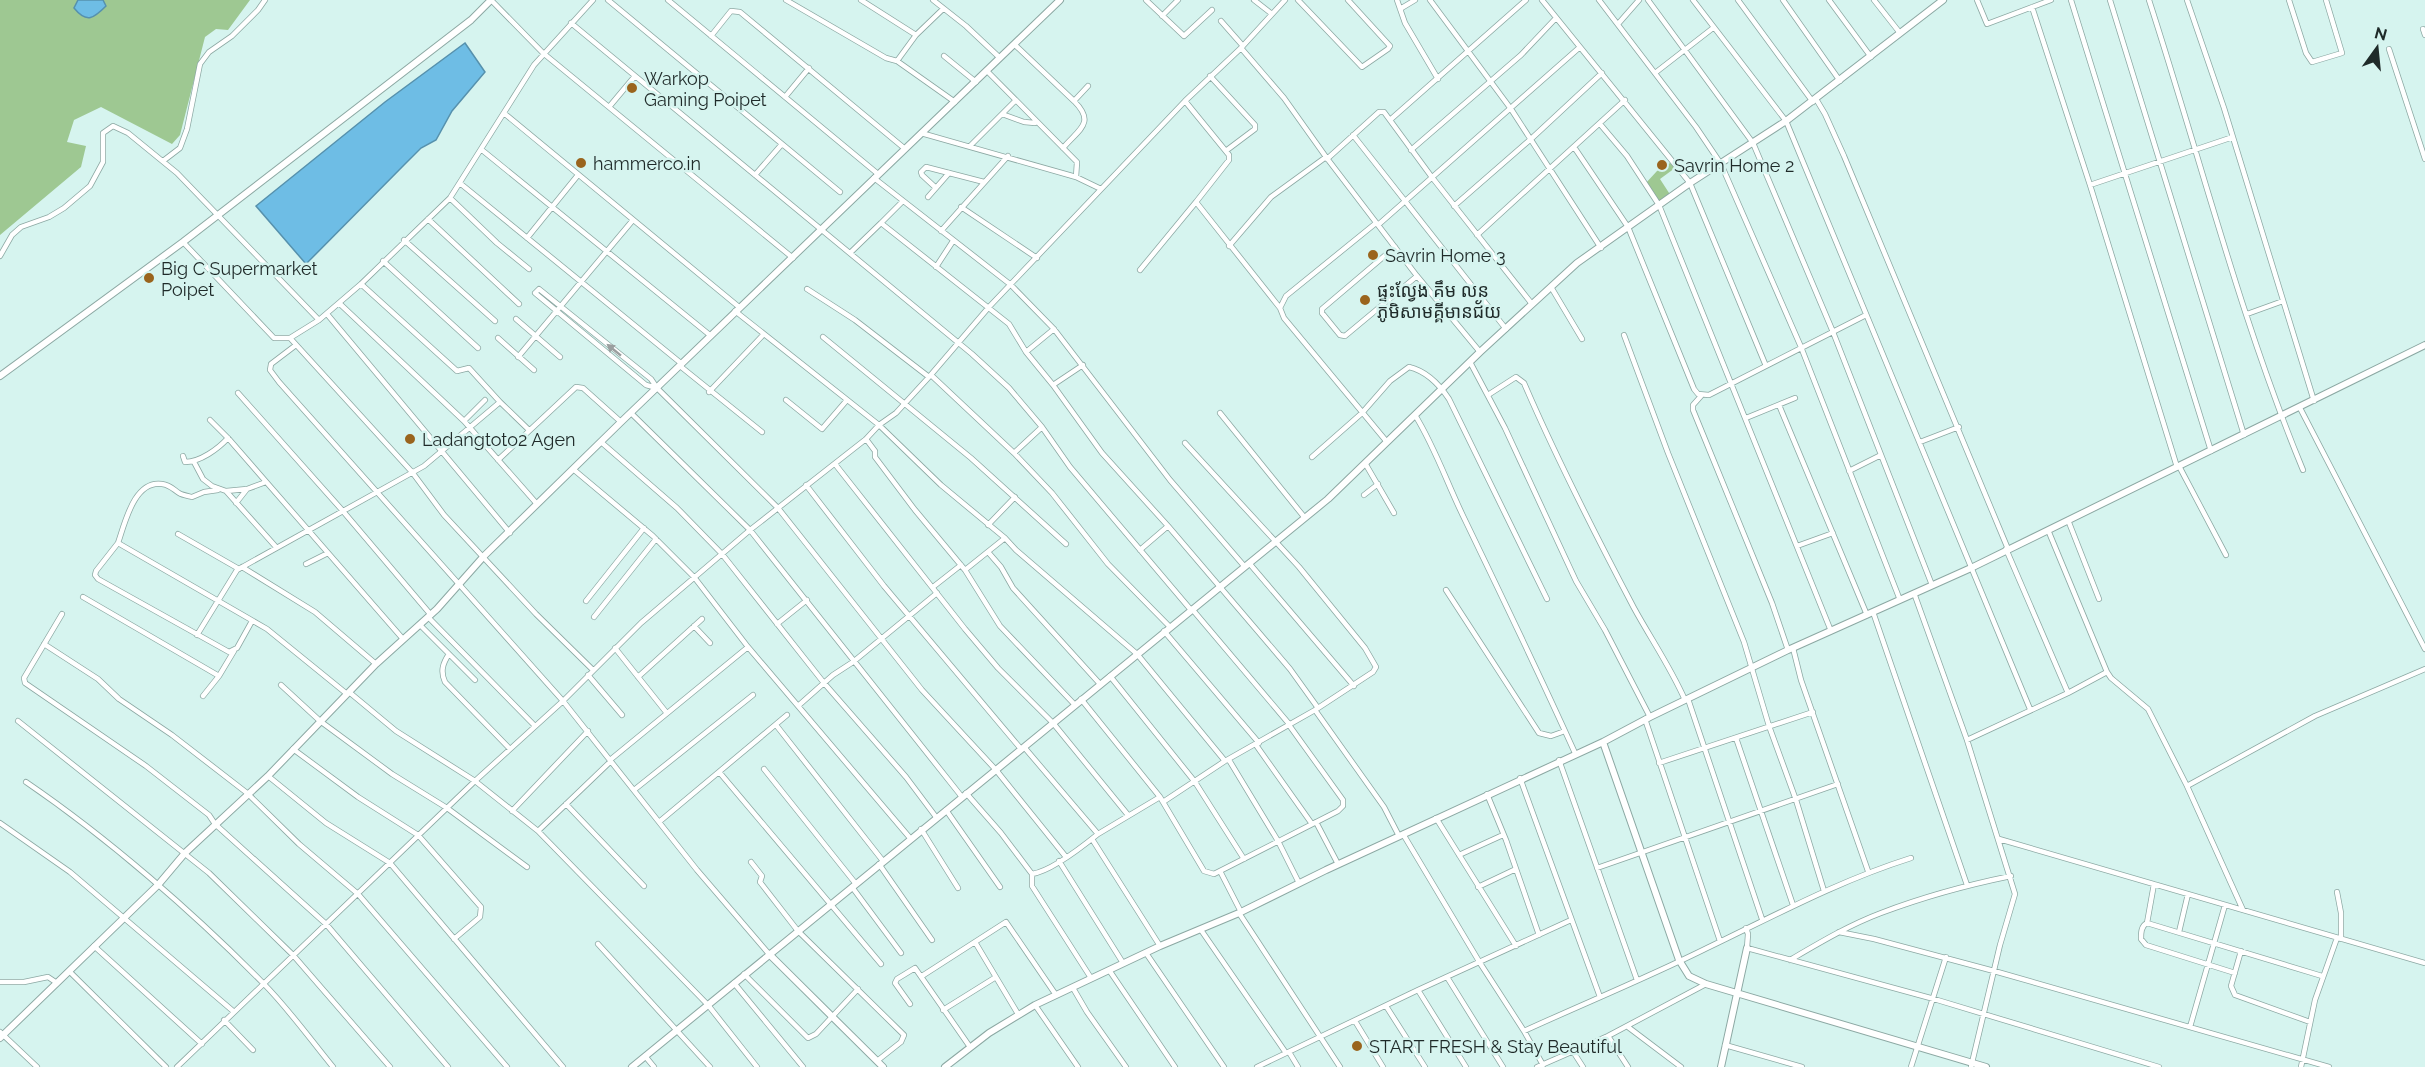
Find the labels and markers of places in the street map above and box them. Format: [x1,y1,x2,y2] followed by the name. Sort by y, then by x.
[644,68,767,110] place label: Warkop Gaming Poipet
[625,81,639,95] marker: Warkop Gaming Poipet
[593,153,701,174] place label: hammerco.in
[1674,155,1794,176] place label: Savrin Home 2
[574,156,588,170] marker: hammerco.in
[1655,158,1669,172] marker: Savrin Home 2
[1385,245,1506,266] place label: Savrin Home 3
[1366,248,1380,262] marker: Savrin Home 3
[161,258,317,300] place label: Big C Supermarket Poipet
[142,271,156,285] marker: Big C Supermarket Poipet
[1377,280,1501,323] place label: ផ្ទះល្វែង គឹម លន ភូមិសាមគ្គីមានជ័យ
[1358,293,1372,307] marker: ផ្ទះល្វែង គឹម លន ភូមិសាមគ្គីមានជ័យ
[422,429,575,450] place label: Ladangtoto2 Agen
[403,432,417,446] marker: Ladangtoto2 Agen
[1369,1036,1622,1057] place label: START FRESH & Stay Beautiful
[1350,1039,1364,1053] marker: START FRESH & Stay Beautiful

